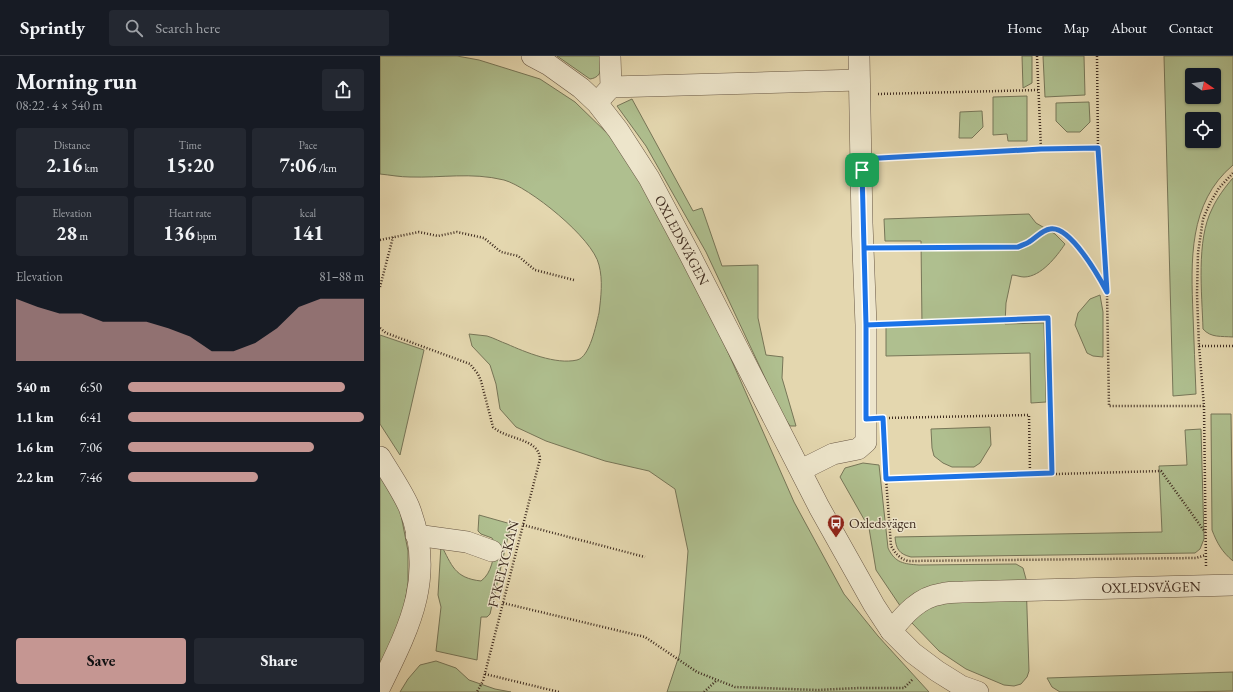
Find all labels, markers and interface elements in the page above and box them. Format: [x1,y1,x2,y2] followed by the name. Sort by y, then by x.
[109,10,389,46] search box
[20,15,85,40] text: Sprintly
[123,17,145,39] icon: search
[155,18,220,37] text: Search here
[1007,19,1042,37] text: Home
[1064,19,1089,37] text: Map
[1111,19,1147,37] text: About
[1169,19,1213,37] text: Contact
[16,67,137,96] text: Morning run
[1185,68,1221,104] north arrow
[1185,68,1221,148] map controls
[322,69,364,111] button: share
[16,97,103,114] text: 08:22 · 4 × 540 m
[1185,112,1221,148] button: locate
[54,138,90,152] text: Distance
[179,138,201,152] text: Time
[299,138,317,152] text: Pace
[46,152,82,178] text: 2.16
[166,152,214,178] text: 15:20
[279,152,317,178] text: 7:06
[845,153,879,187] pin
[851,159,873,181] icon: arrive
[82,161,98,175] text: km
[317,161,337,175] text: /km
[651,192,713,288] street label: OXLEDSVÄGEN
[52,206,92,220] text: Elevation
[169,206,211,220] text: Heart rate
[300,206,316,220] text: kcal
[56,220,77,246] text: 28
[163,220,195,246] text: 136
[292,220,324,246] text: 141
[77,229,88,243] text: m
[195,229,217,243] text: bpm
[16,268,63,285] text: Elevation
[319,268,364,285] text: 81–88 m
[16,379,50,396] text: 540 m
[80,379,102,396] text: 6:50
[16,409,54,426] text: 1.1 km
[80,409,102,426] text: 6:41
[16,439,54,456] text: 1.6 km
[80,439,102,456] text: 7:06
[16,469,54,486] text: 2.2 km
[80,469,102,486] text: 7:46
[826,513,846,538] bus stop icon: Oxledsvägen
[849,514,917,532] place label: Oxledsvägen
[484,519,522,609] street label: FYKELYCKAN
[1101,577,1201,597] street label: OXLEDSVÄGEN
[16,638,186,684] button: Save
[194,638,364,684] button: Share

